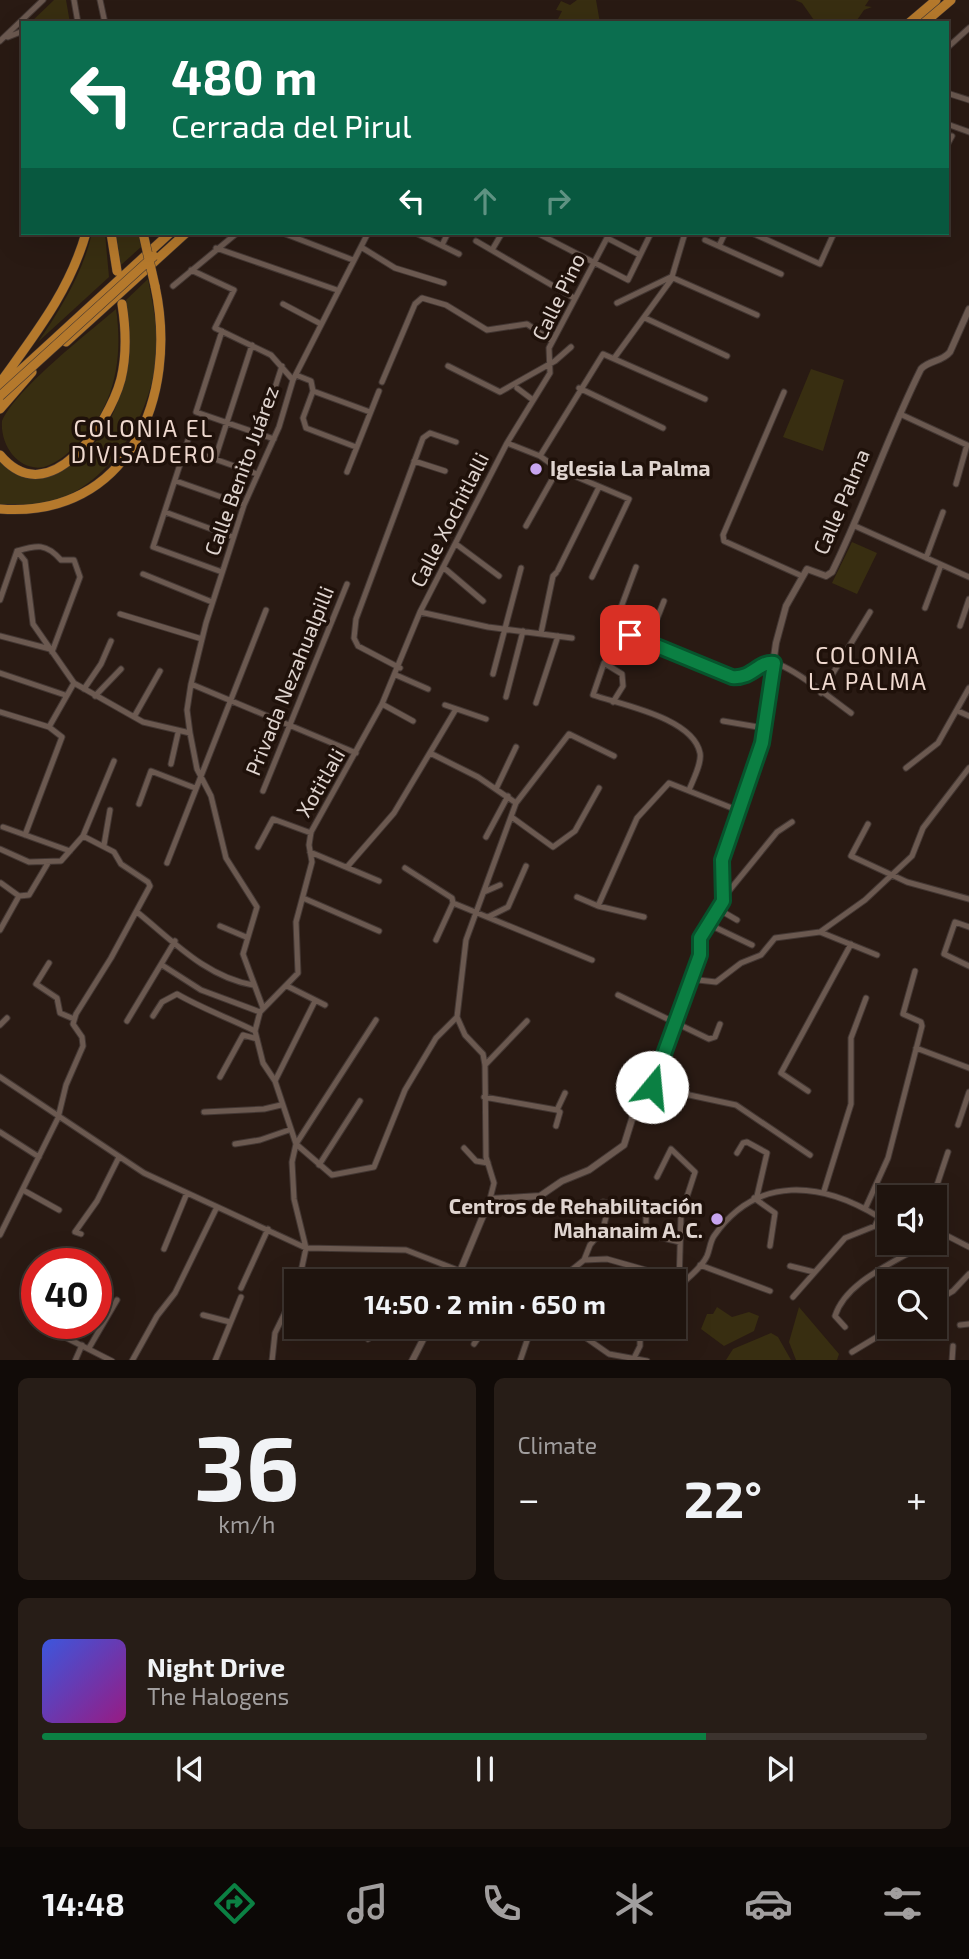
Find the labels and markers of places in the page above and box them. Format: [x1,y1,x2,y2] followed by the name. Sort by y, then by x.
[550,455,711,480] place label: Iglesia La Palma
[528,461,544,477] marker: Iglesia La Palma
[600,605,660,665] pin
[449,1193,703,1242] place label: Centros de Rehabilitación Mahanaim A. C.
[709,1211,725,1227] marker: Centros de Rehabilitación Mahanaim A. C.

